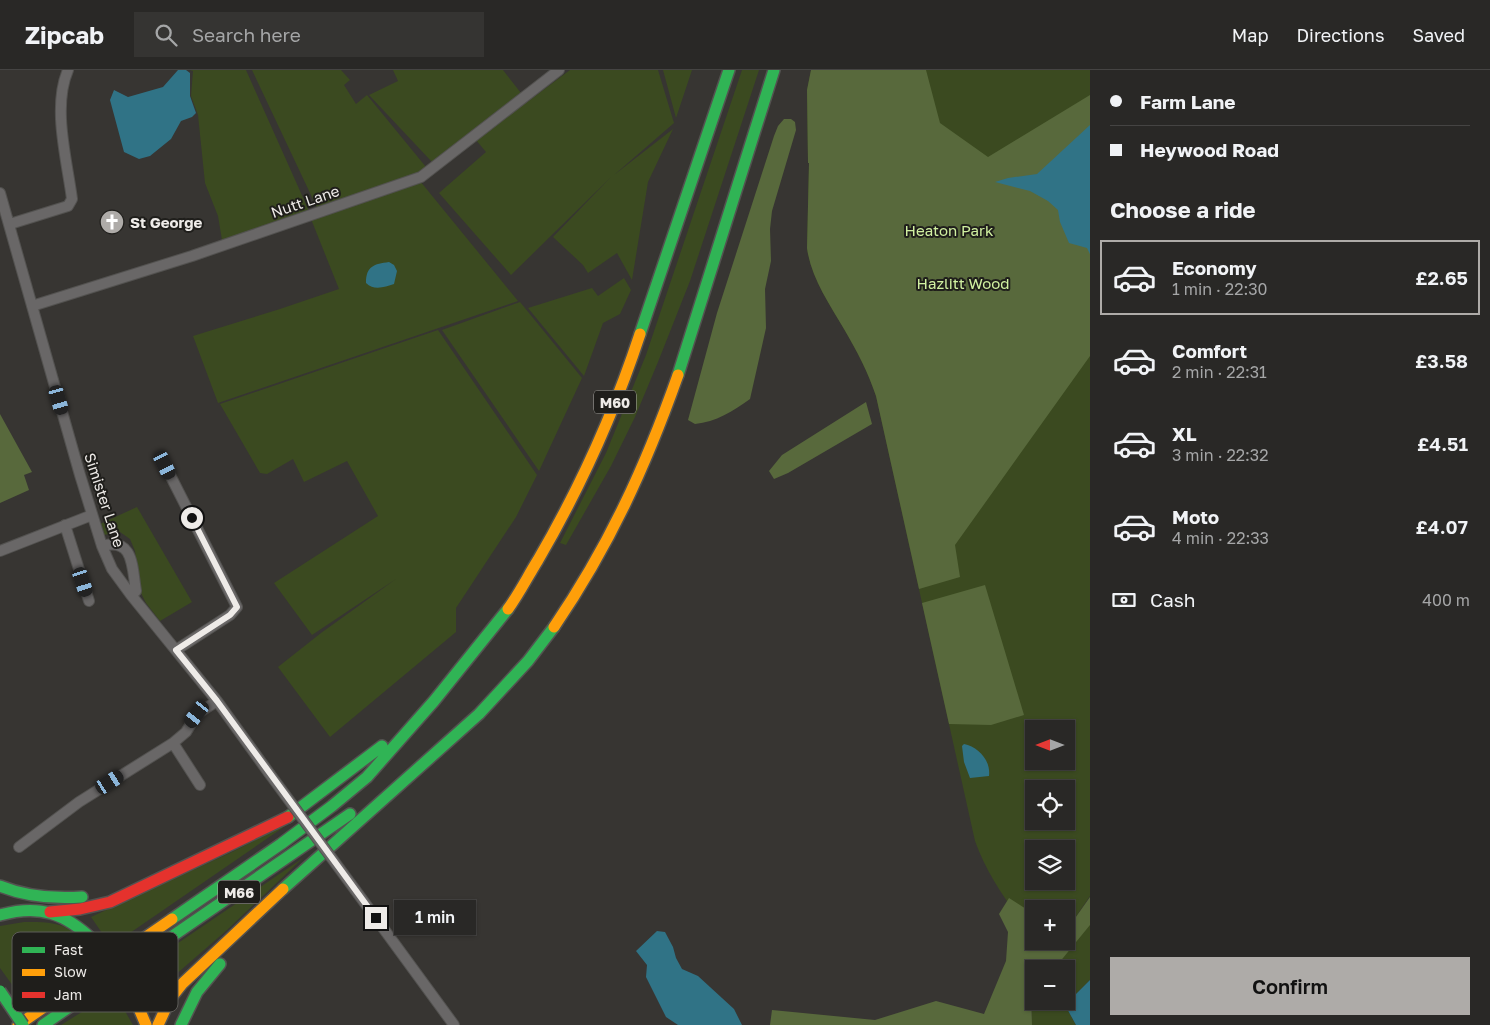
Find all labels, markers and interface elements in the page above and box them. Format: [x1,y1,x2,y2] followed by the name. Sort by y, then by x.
[134,12,484,57] search box
[25,20,104,49] text: Zipcab
[152,21,180,49] icon: search
[192,23,301,46] text: Search here
[1232,24,1268,46] text: Map
[1296,24,1384,46] text: Directions
[1412,24,1465,46] text: Saved
[1140,90,1235,113] text: Farm Lane
[1140,138,1279,161] text: Heywood Road
[268,181,342,221] street label: Nutt Lane
[1110,196,1256,223] text: Choose a ride
[99,209,125,235] church icon: St George
[130,213,202,231] place label: St George
[905,221,994,239] park label: Heaton Park
[1112,255,1157,300] icon: car
[1172,256,1257,279] text: Economy
[1415,266,1468,289] text: £2.65
[917,274,1009,292] park label: Hazlitt Wood
[1172,279,1268,299] text: 1 min · 22:30
[1112,338,1157,383] icon: car
[1172,339,1247,362] text: Comfort
[1415,349,1468,372] text: £3.58
[1172,362,1267,382] text: 2 min · 22:31
[47,384,70,416] car
[594,391,636,414] road number: M60
[1112,421,1157,466] icon: car
[1172,422,1197,445] text: XL
[1417,432,1468,455] text: £4.51
[1172,445,1268,465] text: 3 min · 22:32
[151,448,178,482] car
[81,450,129,550] street label: Simister Lane
[1112,504,1157,549] icon: car
[1172,505,1219,528] text: Moto
[181,507,203,529] route start
[1415,515,1468,538] text: £4.07
[1172,528,1269,548] text: 4 min · 22:33
[71,565,94,599] car
[1110,586,1138,614] icon: cash
[1150,588,1195,611] text: Cash
[1422,590,1470,610] text: 400 m
[181,698,212,730] car
[1025,720,1075,770] north arrow
[1025,720,1075,1010] map controls
[93,768,126,796] car
[1025,780,1075,830] button: locate
[1025,840,1075,890] button: layers
[218,880,260,904] road number: M66
[394,900,476,936] callout: 1 min
[1025,900,1075,950] button: +
[365,907,387,929] route end
[415,907,455,927] text: 1 min
[12,932,178,1012] legend
[54,941,83,958] text: Fast
[1110,957,1470,1015] button: Confirm
[1025,960,1075,1010] button: −
[54,963,87,980] text: Slow
[54,986,82,1003] text: Jam

